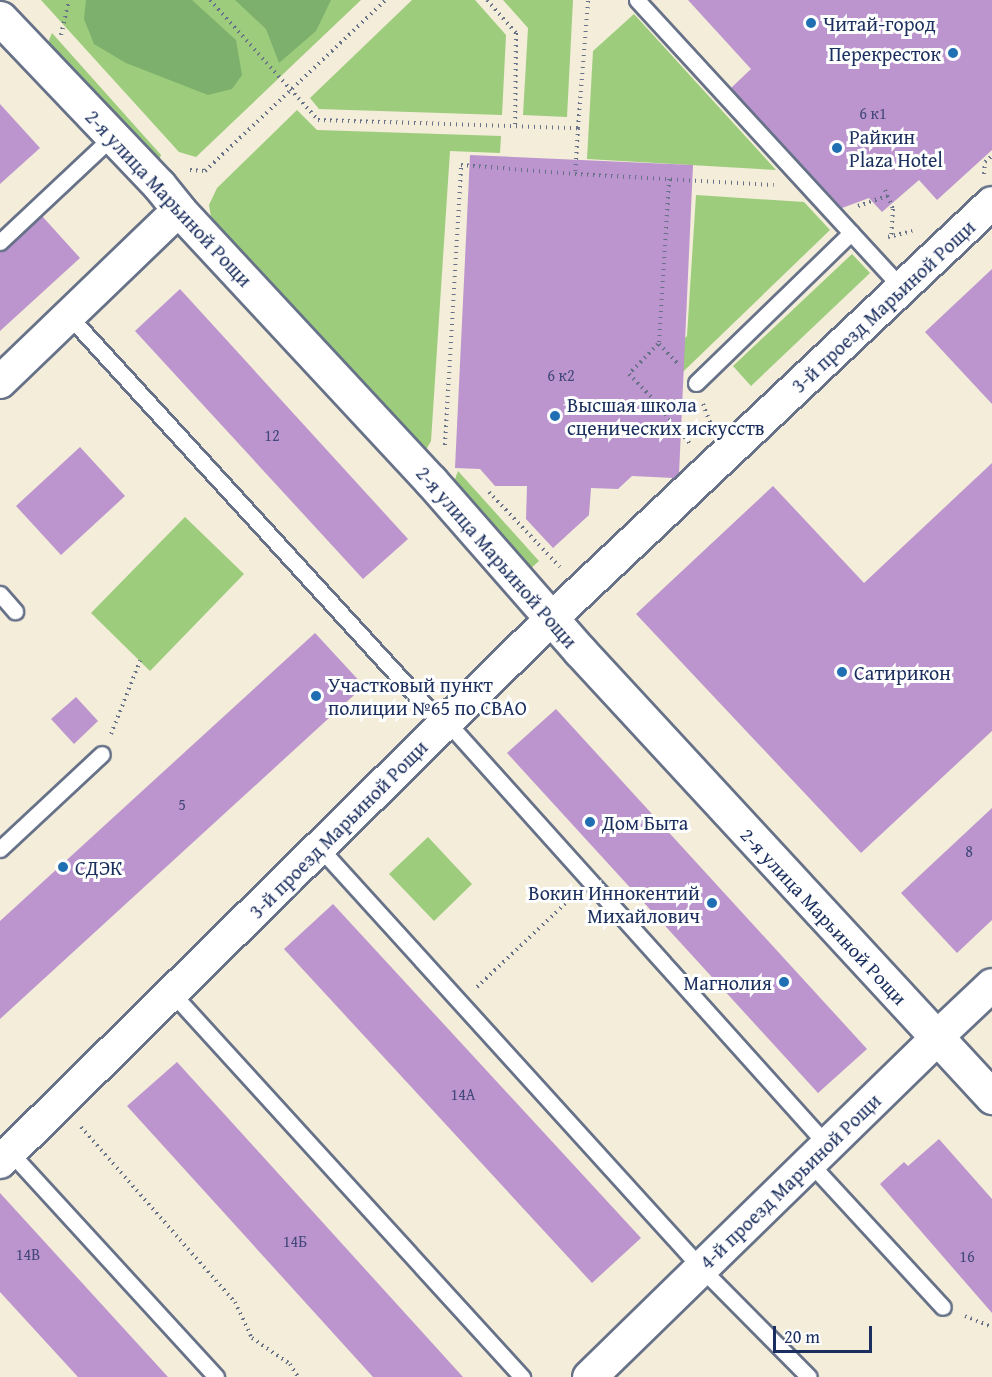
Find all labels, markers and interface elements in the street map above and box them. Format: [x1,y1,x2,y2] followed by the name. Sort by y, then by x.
[823,11,936,35] place label: Читай-город
[804,16,818,30] marker: Читай-город
[829,41,941,65] place label: Перекресток
[946,46,960,60] marker: Перекресток
[859,103,887,123] house number: 6 к1
[81,105,257,291] street label: 2-я улица Марьиной Рощи
[849,124,943,171] place label: Райкин Plaza Hotel
[830,141,844,155] marker: Райкин Plaza Hotel
[786,215,980,397] street label: 3-й проезд Марьиной Рощи
[547,365,575,385] house number: 6 к2
[567,392,765,439] place label: Высшая школа сценических искусств
[548,409,562,423] marker: Высшая школа сценических искусств
[264,425,280,445] house number: 12
[411,461,583,653] street label: 2-я улица Марьиной Рощи
[854,660,951,684] place label: Сатирикон
[835,665,849,679] marker: Сатирикон
[328,672,527,719] place label: Участковый пункт полиции №65 по СВАО
[309,689,323,703] marker: Участковый пункт полиции №65 по СВАО
[244,735,432,923] street label: 3-й проезд Марьиной Рощи
[178,794,186,814] house number: 5
[602,810,688,834] place label: Дом Быта
[583,815,597,829] marker: Дом Быта
[736,823,912,1009] street label: 2-я улица Марьиной Рощи
[965,841,973,861] house number: 8
[75,855,122,879] place label: СДЭК
[56,860,70,874] marker: СДЭК
[528,880,700,927] place label: Вокин Иннокентий Михайлович
[705,896,719,910] marker: Вокин Иннокентий Михайлович
[683,970,772,994] place label: Магнолия
[777,975,791,989] marker: Магнолия
[450,1084,476,1104] house number: 14А
[695,1088,885,1274] street label: 4-й проезд Марьиной Рощи
[283,1231,307,1251] house number: 14Б
[16,1244,40,1264] house number: 14В
[959,1246,975,1266] house number: 16
[776,1314,875,1352] scale bar
[784,1323,820,1350] text: 20 m

